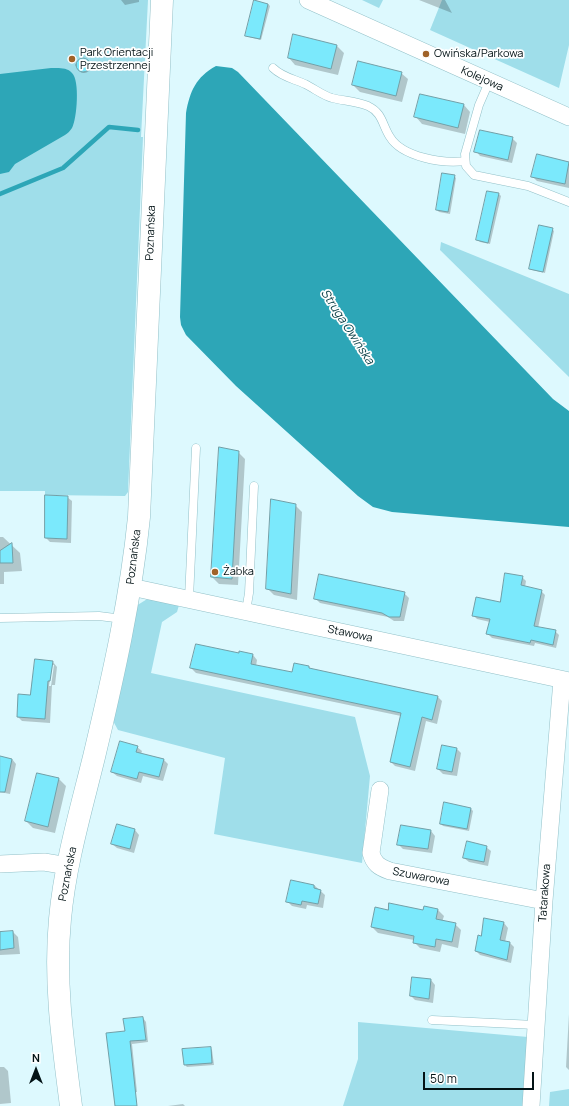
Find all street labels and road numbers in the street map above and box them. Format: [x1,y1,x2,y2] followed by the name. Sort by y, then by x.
[459,64,505,94] street label: Kolejowa
[143,205,159,261] street label: Poznańska
[124,529,144,585] street label: Poznańska
[326,623,374,645] street label: Stawowa
[56,846,80,902] street label: Poznańska
[536,864,554,922] street label: Tatarakowa
[391,865,451,889] street label: Szuwarowa

